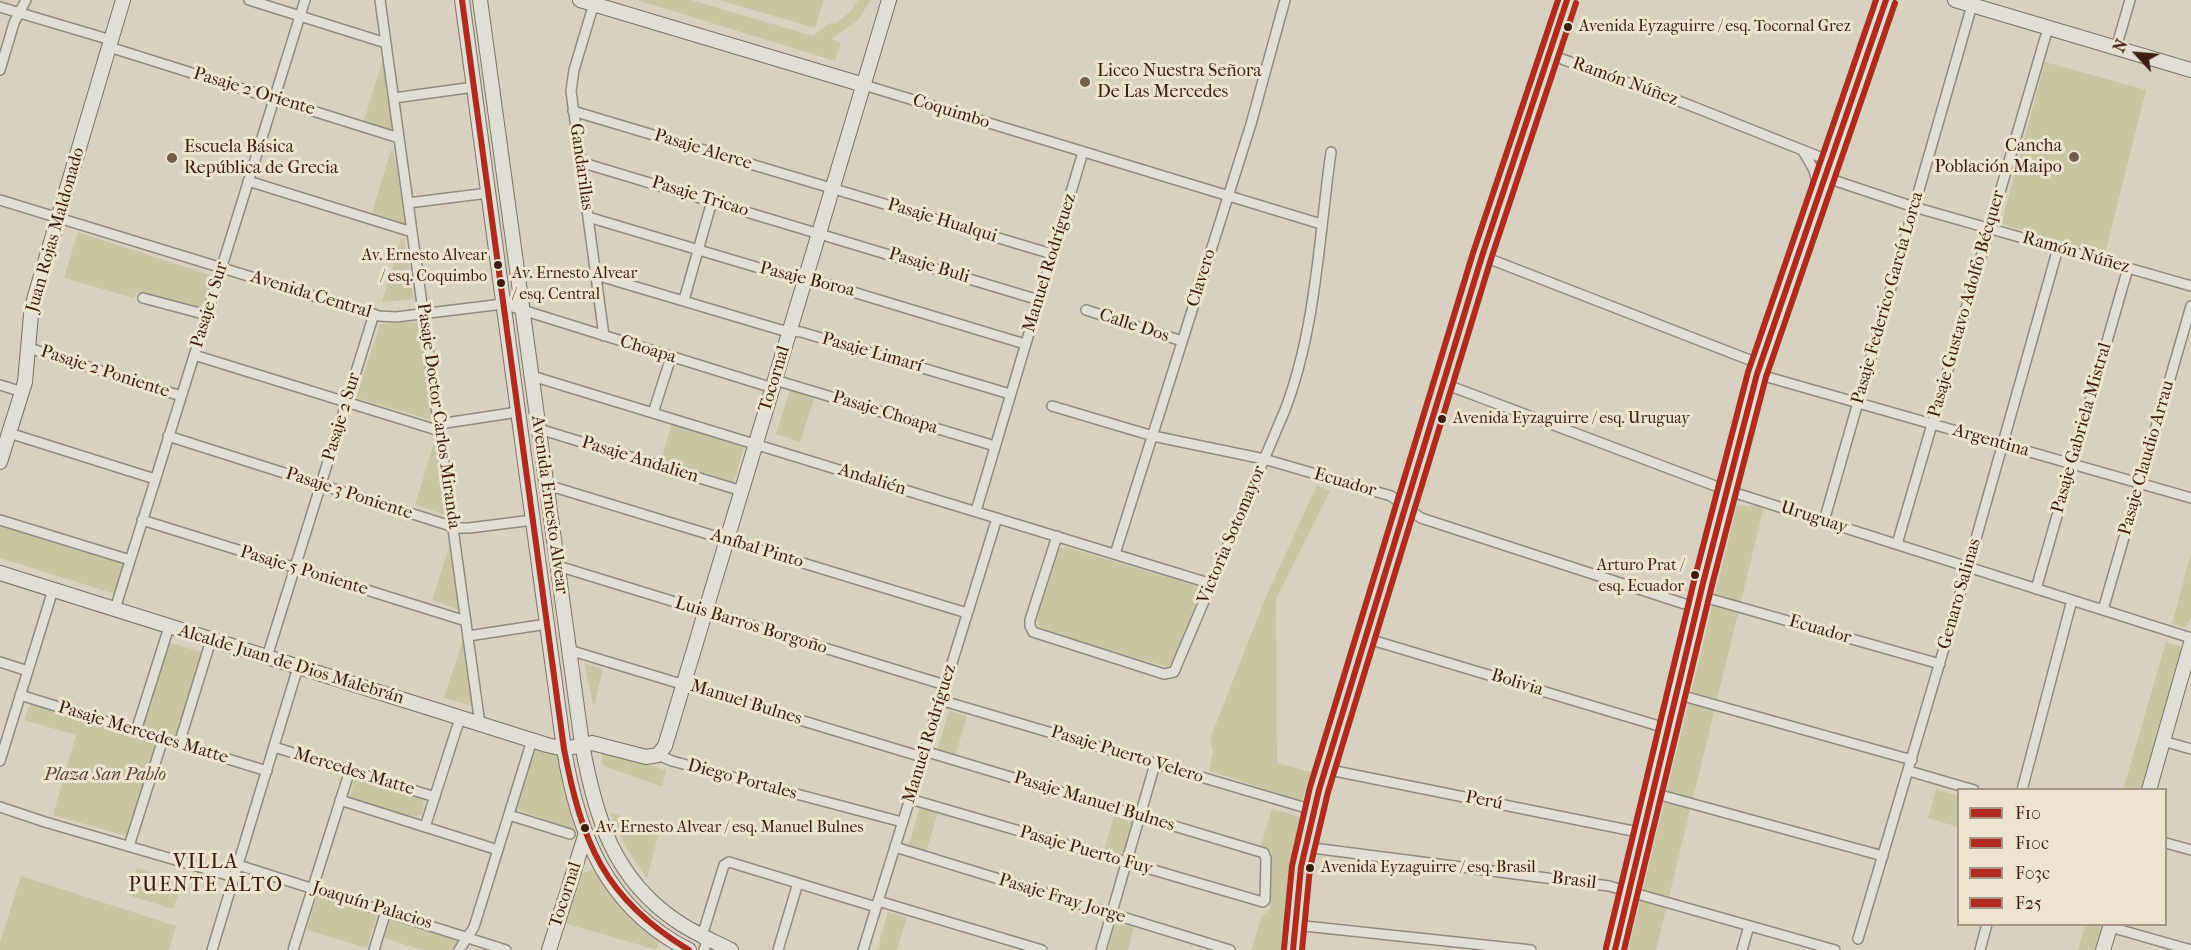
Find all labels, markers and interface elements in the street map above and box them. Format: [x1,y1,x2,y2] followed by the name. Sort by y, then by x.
[1579,17,1851,37] place label: Avenida Eyzaguirre / esq. Tocornal Grez
[1562,21,1574,33] marker: Avenida Eyzaguirre / esq. Tocornal Grez
[2107,24,2167,84] north arrow
[2109,36,2132,56] text: N
[1569,53,1681,111] street label: Ramón Núñez
[1097,61,1262,104] place label: Liceo Nuestra Señora De Las Mercedes
[191,63,317,121] street label: Pasaje 2 Oriente
[1078,75,1092,89] marker: Liceo Nuestra Señora De Las Mercedes
[910,90,992,134] street label: Coquimbo
[564,122,598,212] street label: Gandarillas
[651,125,755,175] street label: Pasaje Alerce
[1934,136,2062,178] place label: Cancha Población Maipo
[184,137,338,180] place label: Escuela Básica República de Grecia
[22,145,90,315] street label: Juan Rojas Maldonado
[2067,150,2081,164] marker: Cancha Población Maipo
[165,151,179,165] marker: Escuela Básica República de Grecia
[649,172,751,222] street label: Pasaje Tricao
[1924,188,2010,420] street label: Pasaje Gustavo Adolfo Bécquer
[1847,189,1929,407] street label: Pasaje Federico García Lorca
[1019,191,1081,335] street label: Manuel Rodríguez
[885,194,999,248] street label: Pasaje Hualqui
[2020,227,2132,279] street label: Ramón Núñez
[886,243,972,289] street label: Pasaje Buli
[362,246,487,284] place label: Av. Ernesto Alvear / esq. Coquimbo
[1183,246,1221,310] street label: Clavero
[757,258,857,302] street label: Pasaje Boroa
[187,259,233,351] street label: Pasaje 1 Sur
[492,259,504,271] marker: Av. Ernesto Alvear / esq. Coquimbo
[512,264,637,302] place label: Av. Ernesto Alvear / esq. Central
[248,266,374,324] street label: Avenida Central
[495,277,507,289] marker: Av. Ernesto Alvear / esq. Central
[411,302,465,530] street label: Pasaje Doctor Carlos Miranda
[1096,305,1172,347] street label: Calle Dos
[819,328,925,378] street label: Pasaje Limarí
[617,331,679,369] street label: Choapa
[2047,340,2117,516] street label: Pasaje Gabriela Mistral
[38,341,172,403] street label: Pasaje 2 Poniente
[755,343,795,415] street label: Tocornal
[318,370,366,464] street label: Pasaje 2 Sur
[2115,378,2179,538] street label: Pasaje Claudio Arrau
[830,387,940,439] street label: Pasaje Choapa
[1453,409,1690,429] place label: Avenida Eyzaguirre / esq. Uruguay
[1436,413,1448,425] marker: Avenida Eyzaguirre / esq. Uruguay
[526,414,572,596] street label: Avenida Ernesto Alvear
[1950,420,2032,462] street label: Argentina
[579,432,701,488] street label: Pasaje Andalien
[836,459,908,501] street label: Andalién
[283,463,415,525] street label: Pasaje 3 Poniente
[1193,463,1271,607] street label: Victoria Sotomayor
[1311,464,1379,502] street label: Ecuador
[1778,497,1850,539] street label: Uruguay
[708,525,806,573] street label: Aníbal Pinto
[1934,536,1986,652] street label: Genaro Salinas
[237,541,371,601] street label: Pasaje 5 Poniente
[1597,556,1684,594] place label: Arturo Prat / esq. Ecuador
[1689,569,1701,581] marker: Arturo Prat / esq. Ecuador
[672,593,830,659] street label: Luis Barros Borgoño
[1786,611,1854,649] street label: Ecuador
[176,620,406,710] street label: Alcalde Juan de Dios Malebrán
[899,662,961,806] street label: Manuel Rodríguez
[1488,665,1546,701] street label: Bolivia
[688,676,804,730] street label: Manuel Bulnes
[55,697,231,769] street label: Pasaje Mercedes Matte
[1048,722,1206,788] street label: Pasaje Puerto Velero
[291,743,417,801] street label: Mercedes Matte
[685,755,799,805] street label: Diego Portales
[44,765,166,787] park label: Plaza San Pablo
[1011,767,1177,837] street label: Pasaje Manuel Bulnes
[1464,787,1504,815] street label: Perú
[1957,788,2167,926] legend
[2015,803,2041,824] text: F10
[596,818,863,838] place label: Av. Ernesto Alvear / esq. Manuel Bulnes
[579,822,591,834] marker: Av. Ernesto Alvear / esq. Manuel Bulnes
[1017,822,1155,880] street label: Pasaje Puerto Fuy
[2015,833,2049,854] text: F10c
[129,851,283,898] district label: VILLA PUENTE ALTO
[1321,858,1536,878] place label: Avenida Eyzaguirre / esq. Brasil
[545,859,587,931] street label: Tocornal
[1304,862,1316,874] marker: Avenida Eyzaguirre / esq. Brasil
[2015,863,2050,884] text: F03c
[1551,868,1597,894] street label: Brasil
[996,869,1128,929] street label: Pasaje Fray Jorge
[309,878,435,934] street label: Joaquín Palacios
[2015,893,2042,914] text: F25

